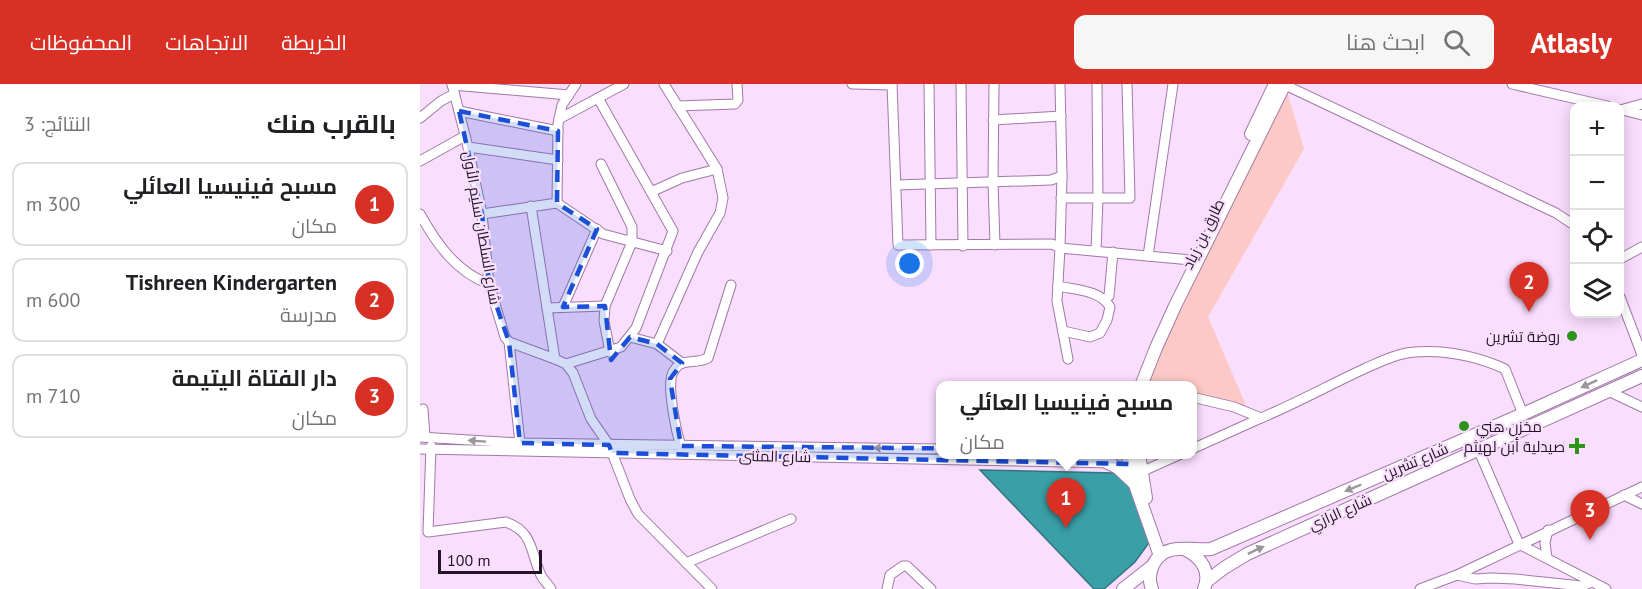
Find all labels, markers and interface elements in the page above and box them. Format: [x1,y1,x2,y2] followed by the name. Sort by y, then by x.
[1074,15,1494,69] search box
[1530,24,1612,61] text: Atlasly
[1440,26,1473,59] icon: search
[1346,28,1425,56] text: ابحث هنا
[30,29,132,56] text: المحفوظات
[165,29,248,56] text: الاتجاهات
[281,29,347,56] text: الخريطة
[1570,102,1624,318] map controls
[1570,102,1624,156] button: +
[267,107,396,140] text: بالقرب منك
[24,111,91,137] text: النتائج: 3
[457,150,505,307] street label: شارع السلطان سليم الأول
[1570,156,1624,210] button: −
[123,172,337,200] text: مسبح فينيسيا العائلي
[26,191,80,217] text: 300 m
[369,191,380,217] text: 1
[1178,196,1229,273] street label: طارق بن زياد
[1570,210,1624,264] button: locate
[292,213,337,239] text: مكان
[895,249,924,278] your location
[1510,262,1548,312] pin: 2
[1570,264,1624,318] button: layers
[126,268,337,296] text: Tishreen Kindergarten
[26,287,80,313] text: 600 m
[369,287,380,313] text: 2
[280,302,337,328] text: مدرسة
[1486,327,1560,347] place label: روضة تشرين
[1565,329,1579,343] marker: روضة تشرين
[172,364,337,392] text: دار الفتاة اليتيمة
[1579,379,1597,389] one-way arrow
[936,381,1197,459] popup
[26,383,80,409] text: 710 m
[369,383,380,409] text: 3
[960,388,1173,416] text: مسبح فينيسيا العائلي
[292,405,337,431] text: مكان
[1476,417,1542,439] place label: مخزن هني
[1457,419,1471,433] marker: مخزن هني
[960,429,1005,455] text: مكان
[467,436,486,445] one-way arrow
[1464,437,1565,457] place label: صيدلية أبن لهيثم
[1379,439,1452,485] street label: شارع تشرين
[1570,439,1584,453] marker: صيدلية أبن لهيثم
[872,443,891,453] one-way arrow
[739,446,811,468] street label: شارع المثنى
[1046,478,1086,528] pin: 1
[1343,483,1361,493] one-way arrow
[1305,490,1376,537] street label: شارع الرازي
[1570,490,1610,540] pin: 3
[1248,545,1266,555] one-way arrow
[438,547,542,574] scale bar
[447,550,490,570] text: 100 m

